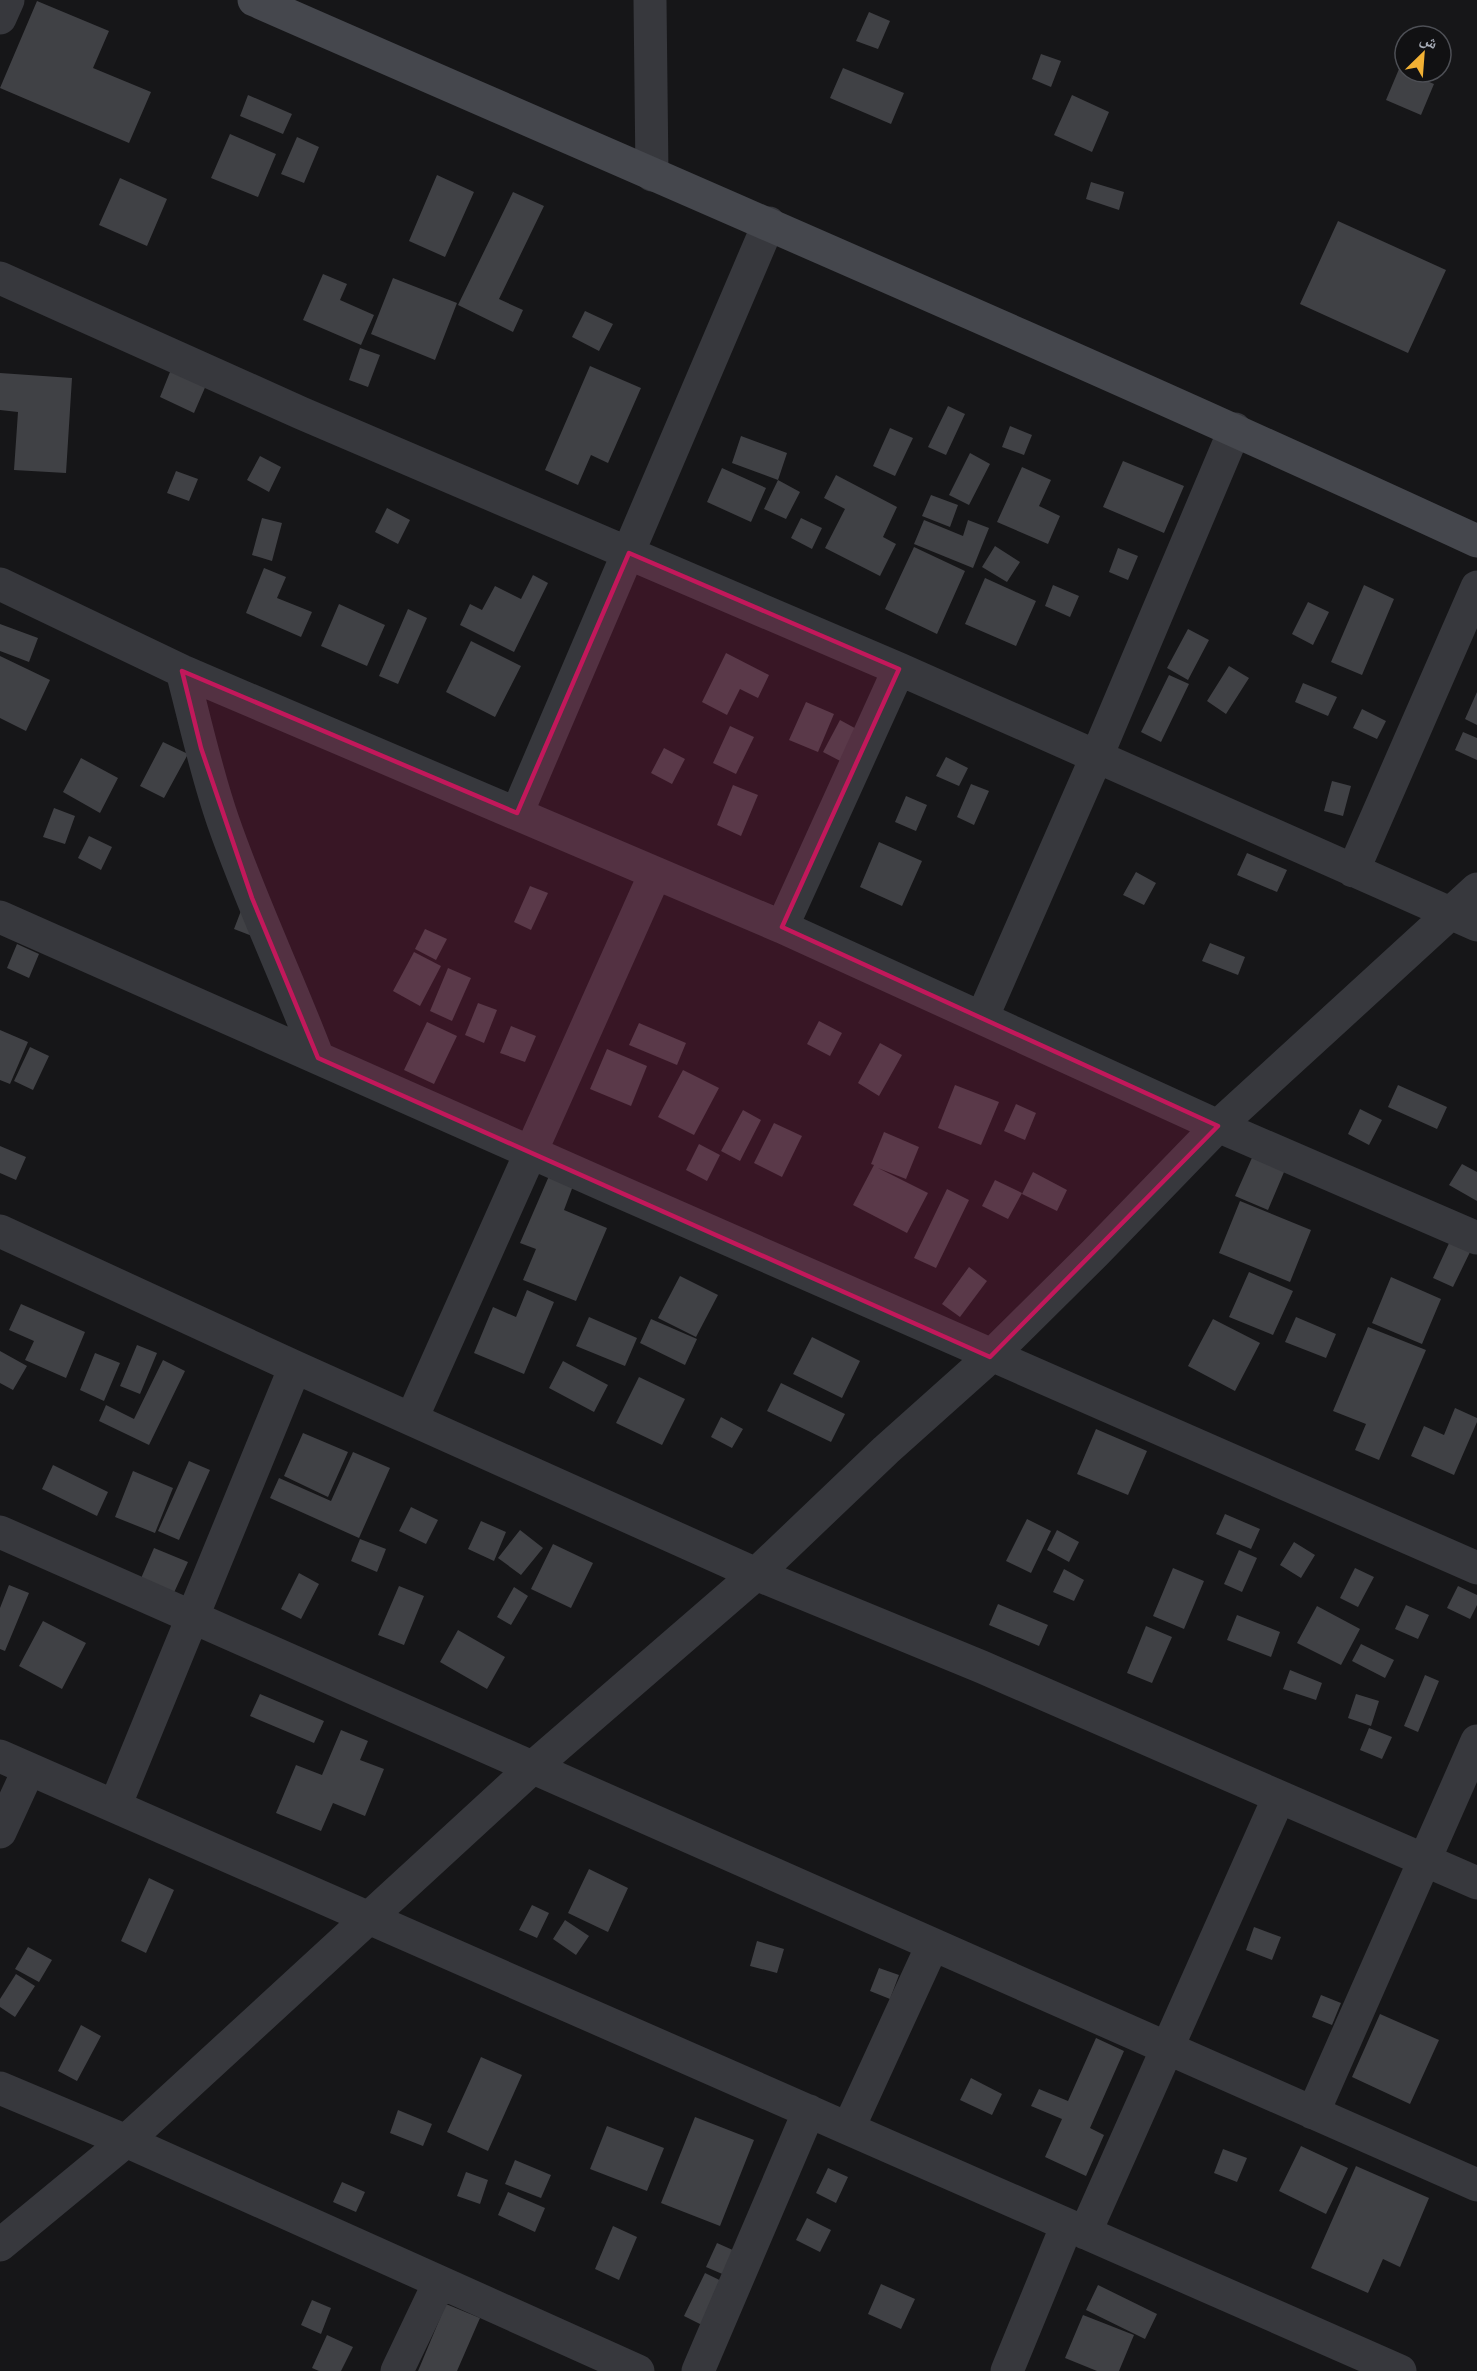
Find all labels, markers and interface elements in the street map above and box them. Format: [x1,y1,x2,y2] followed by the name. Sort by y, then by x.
[1393,24,1453,84] north arrow
[1417,28,1441,54] text: ش

